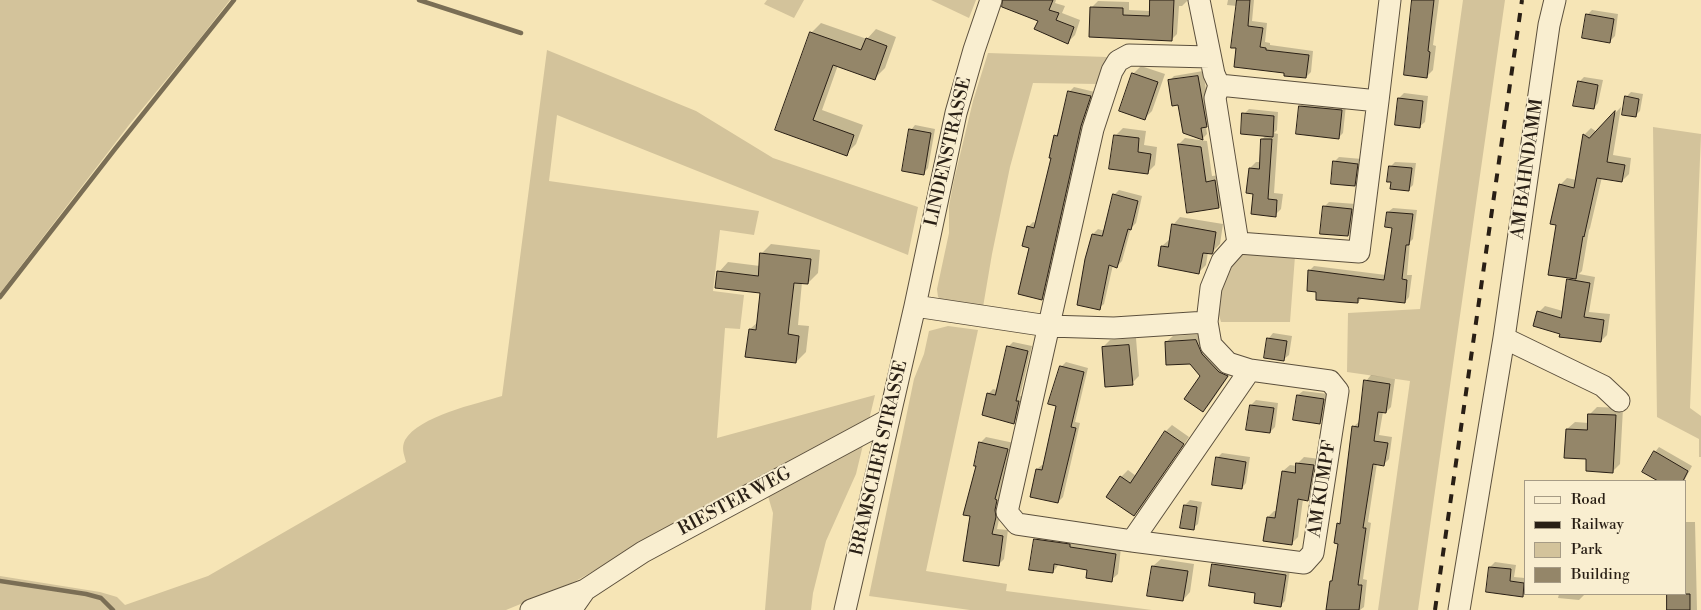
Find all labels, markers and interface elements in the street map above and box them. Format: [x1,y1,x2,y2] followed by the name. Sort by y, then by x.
[921,75,977,229] street label: LINDENSTRASSE
[1507,97,1549,241] street label: AM BAHNDAMM
[847,358,913,558] street label: BRAMSCHER STRASSE
[1305,439,1341,539] street label: AM KUMPF
[675,463,795,541] street label: RIESTER WEG
[1524,480,1686,595] legend
[1571,490,1606,509] text: Road
[1571,515,1624,534] text: Railway
[1571,540,1602,559] text: Park
[1571,565,1630,584] text: Building

